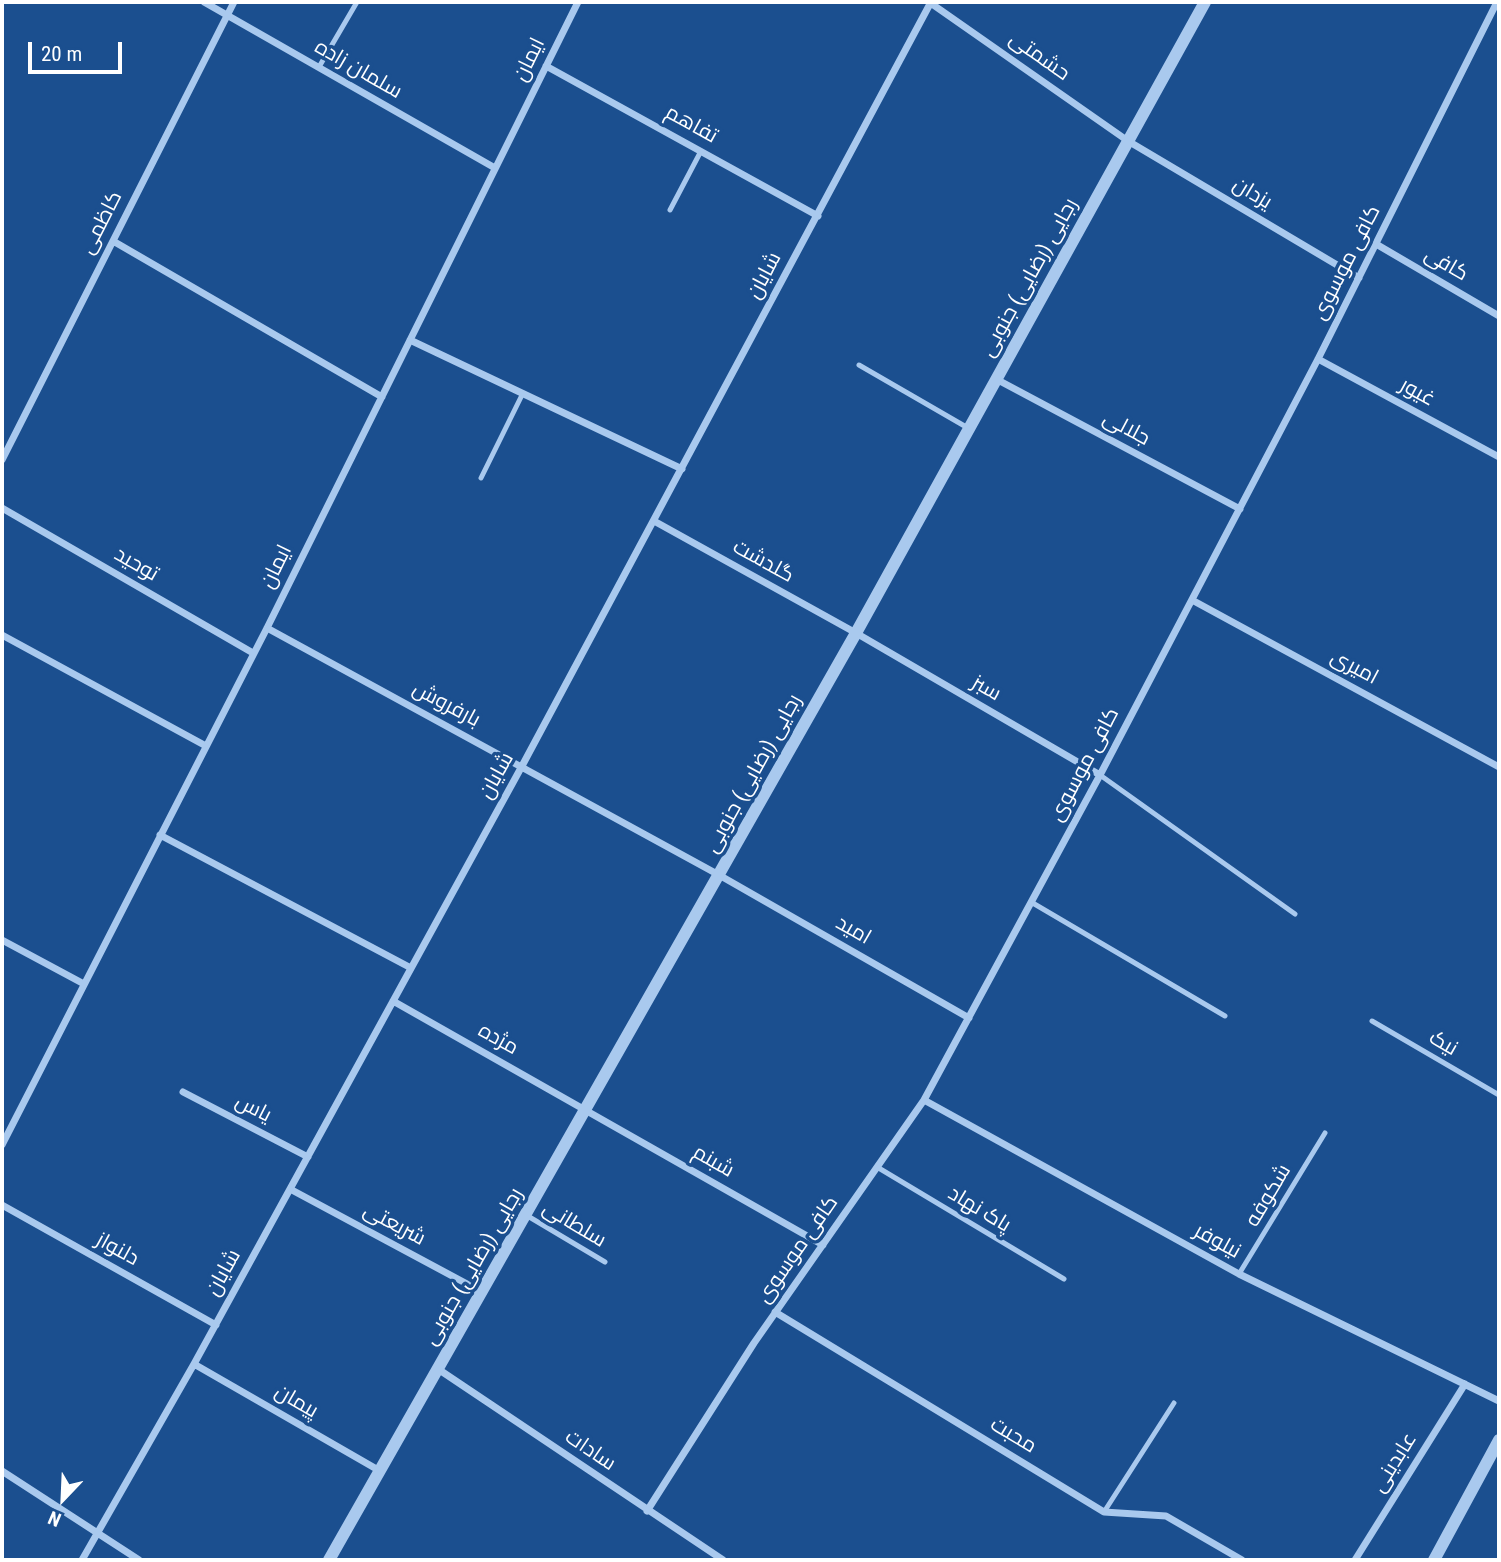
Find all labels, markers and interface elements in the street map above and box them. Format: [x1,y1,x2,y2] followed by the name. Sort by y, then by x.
[1004,27,1074,87] street label: حشمتی
[32,28,126,72] scale bar
[509,34,551,86] street label: ایمان
[310,35,406,105] street label: سلمان زاده
[41,42,82,66] text: 20 m
[661,100,721,150] street label: تفاهم
[1228,172,1276,216] street label: یزدان
[75,187,129,259] street label: کاظمی
[976,194,1084,362] street label: رجایی (رضایی) جنوبی
[1307,201,1387,325] street label: کافی موسوی
[1420,242,1472,288] street label: کافی
[742,248,788,304] street label: شایان
[1395,373,1439,413] street label: غیور
[1098,406,1154,452] street label: جلالی
[728,535,798,589] street label: گلدشت
[256,541,298,593] street label: ایمان
[109,542,163,588] street label: توحید
[1326,645,1382,691] street label: امیری
[967,671,1005,707] street label: سبز
[408,677,484,733] street label: بارفروش
[700,690,808,858] street label: رجایی (رضایی) جنوبی
[1044,704,1126,826] street label: کافی موسوی
[474,748,520,804] street label: شایان
[831,911,875,951] street label: امید
[473,1019,523,1061] street label: مژده
[1424,1026,1462,1062] street label: نیک
[231,1089,275,1129] street label: یاس
[688,1140,738,1184] street label: شبنم
[1241,1160,1297,1232] street label: شکوفه
[943,1181,1015,1239] street label: پاک نهاد
[419,1184,529,1350] street label: رجایی (رضایی) جنوبی
[752,1191,844,1309] street label: کافی موسوی
[538,1196,610,1254] street label: سلطانی
[359,1198,429,1252] street label: شریعتی
[1189,1219,1245,1265] street label: نیلوفر
[91,1228,143,1272] street label: دلنواز
[201,1245,247,1301] street label: شایان
[270,1380,322,1424] street label: پیمان
[985,1412,1041,1460] street label: محبت
[560,1425,620,1477] street label: سادات
[1367,1428,1423,1498] street label: عابدینی
[28,1464,98,1534] north arrow
[45,1506,64,1532] text: N

